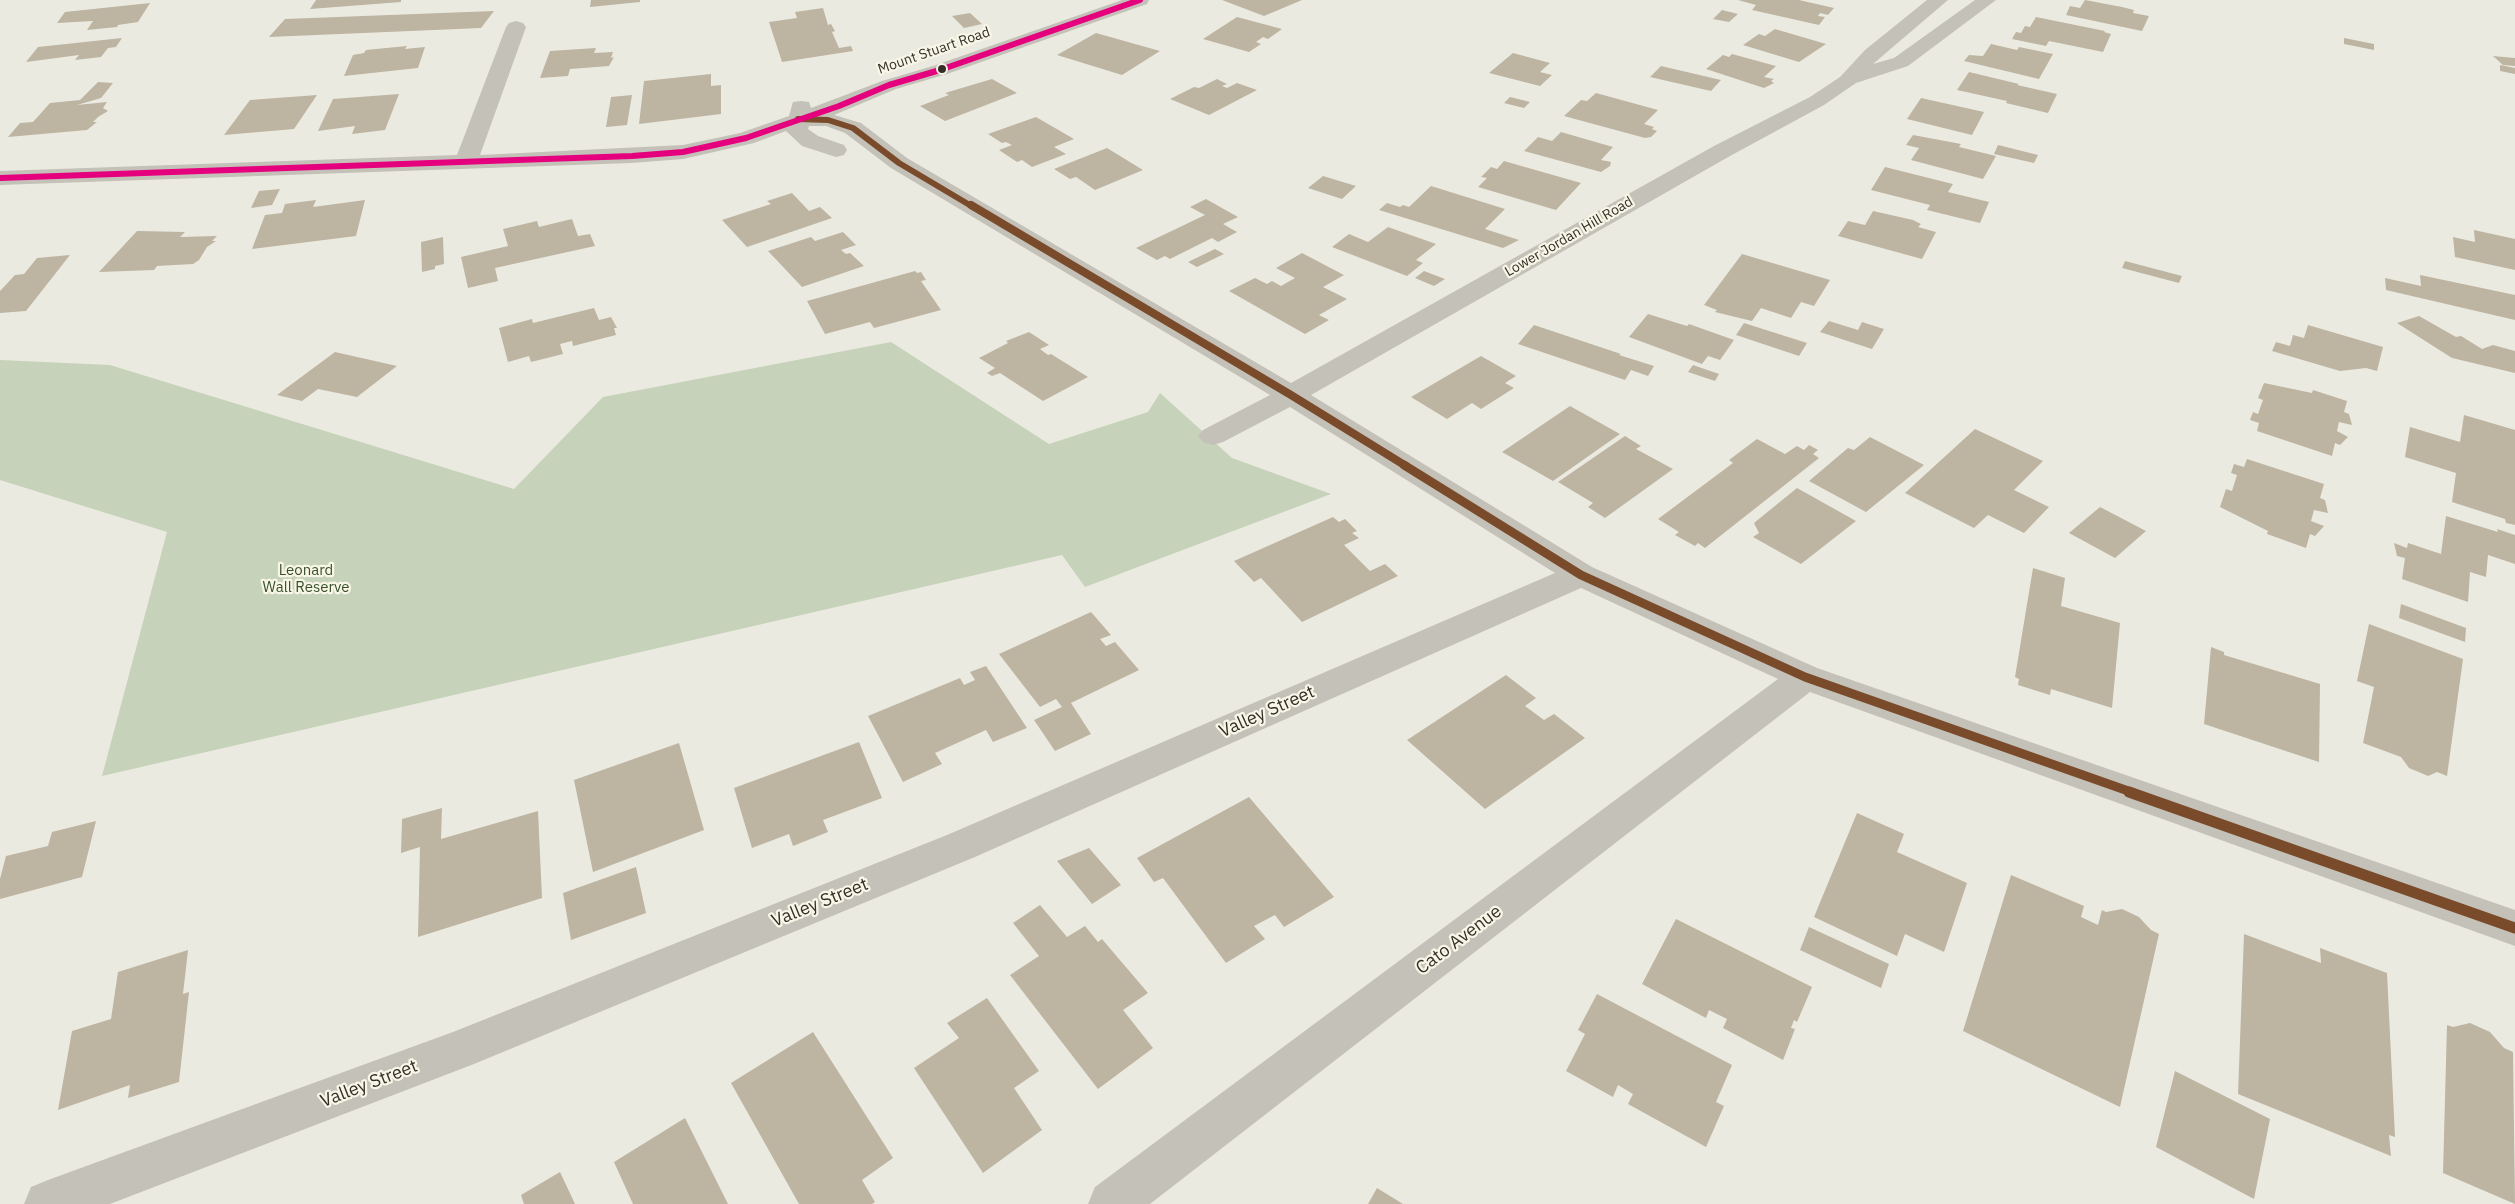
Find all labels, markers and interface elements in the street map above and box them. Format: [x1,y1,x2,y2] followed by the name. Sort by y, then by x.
[876,24,992,78] street label: Mount Stuart Road
[936,63,948,75] unlabelled marker
[1502,194,1636,280] street label: Lower Jordan Hill Road
[262,562,350,597] park label: Leonard Wall Reserve
[1216,681,1318,743] street label: Valley Street
[769,874,871,932] street label: Valley Street
[1412,901,1506,979] street label: Cato Avenue
[317,1056,421,1112] street label: Valley Street

